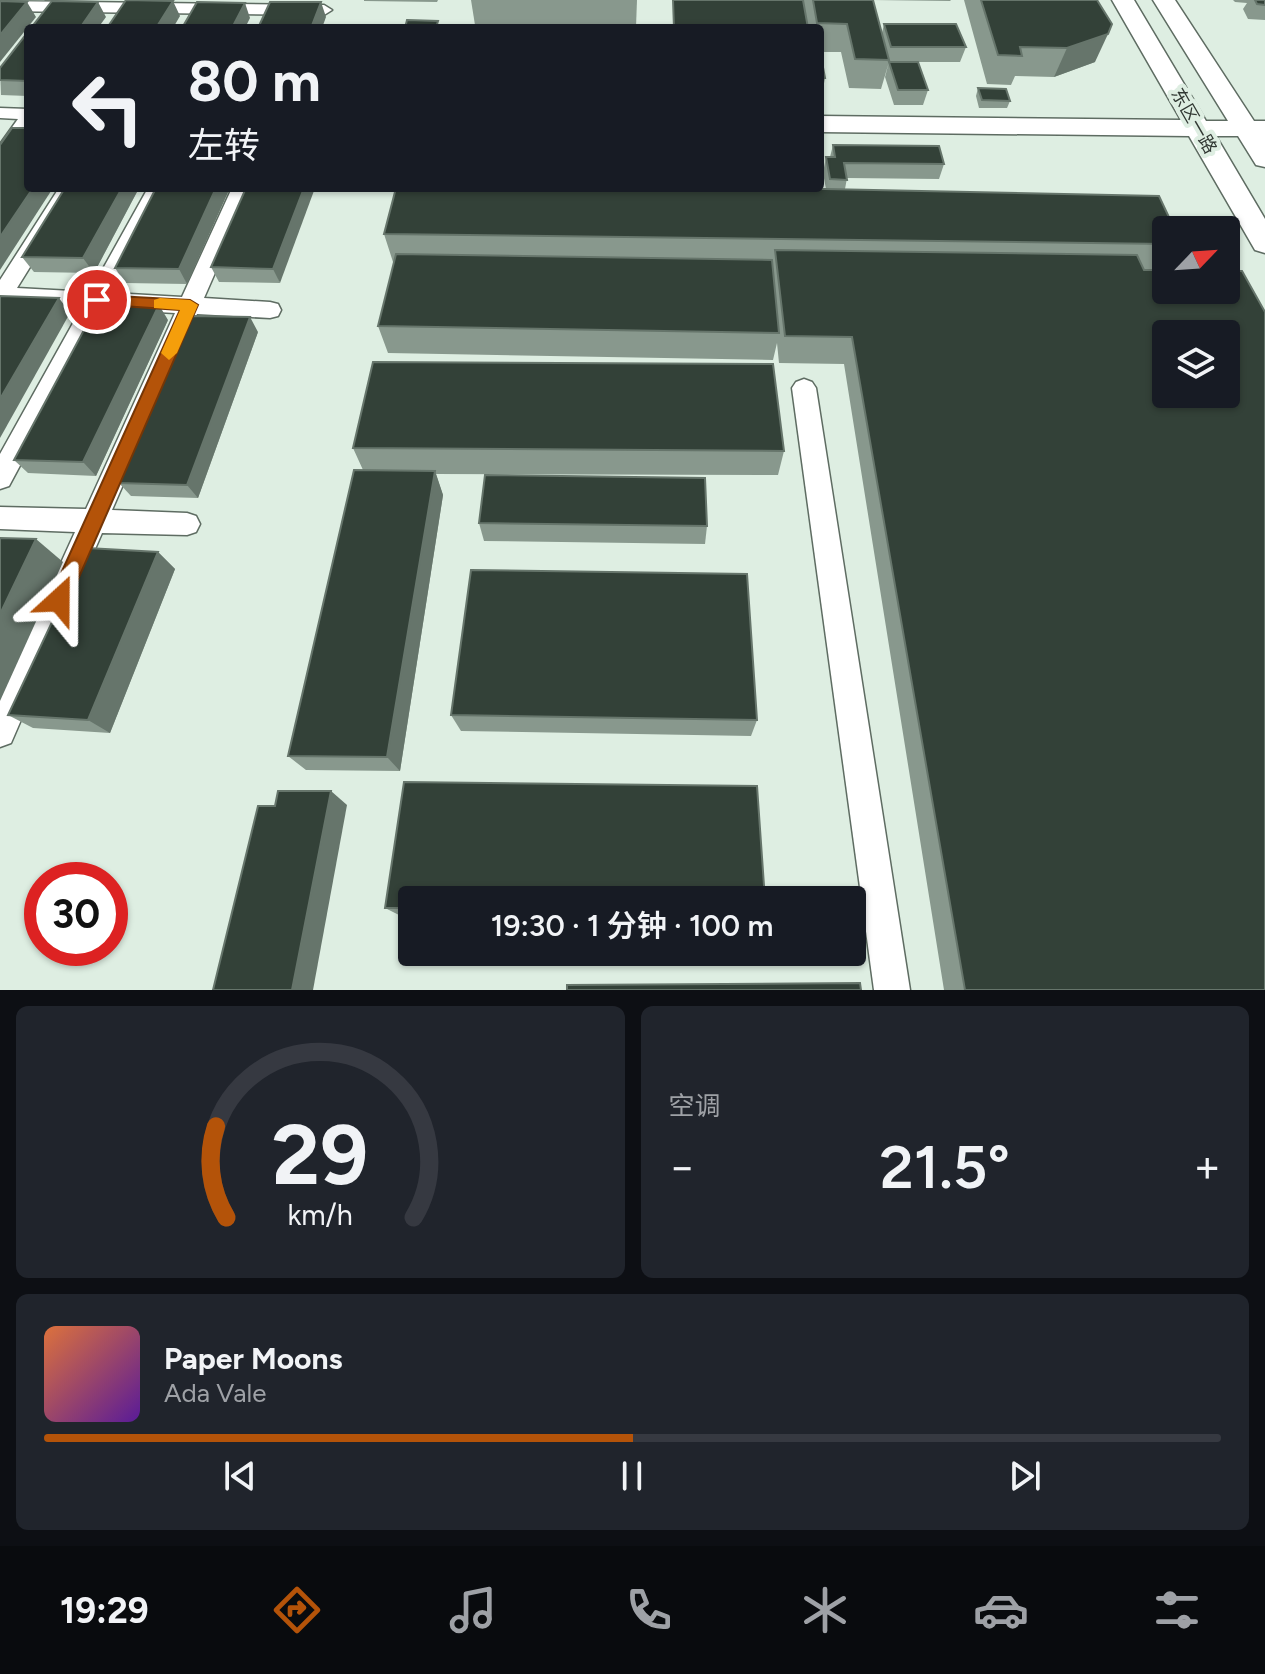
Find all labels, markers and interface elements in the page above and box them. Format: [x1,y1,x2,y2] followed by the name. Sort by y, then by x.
[188,48,321,115] text: 80 m
[56,56,160,160] icon: left
[1166,84,1222,158] street label: 东区一路
[188,124,260,167] text: 左转
[1152,216,1240,304] north arrow
[1152,216,1240,408] map controls
[63,266,131,334] pin
[75,278,119,322] icon: arrive
[1152,320,1240,408] button: layers
[17,558,101,642] position arrow
[24,862,128,966] speed limit sign: 30
[491,907,773,944] text: 19:30 · 1 分钟 · 100 m
[669,1090,721,1122] text: 空调
[272,1105,368,1205] text: 29
[880,1131,1010,1203] text: 21.5°
[669,1140,696,1193] text: −
[1194,1140,1221,1193] text: +
[288,1198,353,1232] text: km/h
[164,1340,343,1377] text: Paper Moons
[164,1377,267,1409] text: Ada Vale
[218,1454,262,1498] icon: previous
[610,1454,654,1498] icon: pause
[1003,1454,1047,1498] icon: next
[269,1582,325,1638] icon: directions
[445,1582,501,1638] icon: music
[621,1582,677,1638] icon: phone
[797,1582,853,1638] icon: climate
[973,1582,1029,1638] icon: car
[1149,1582,1205,1638] icon: filters
[60,1589,149,1632] text: 19:29

